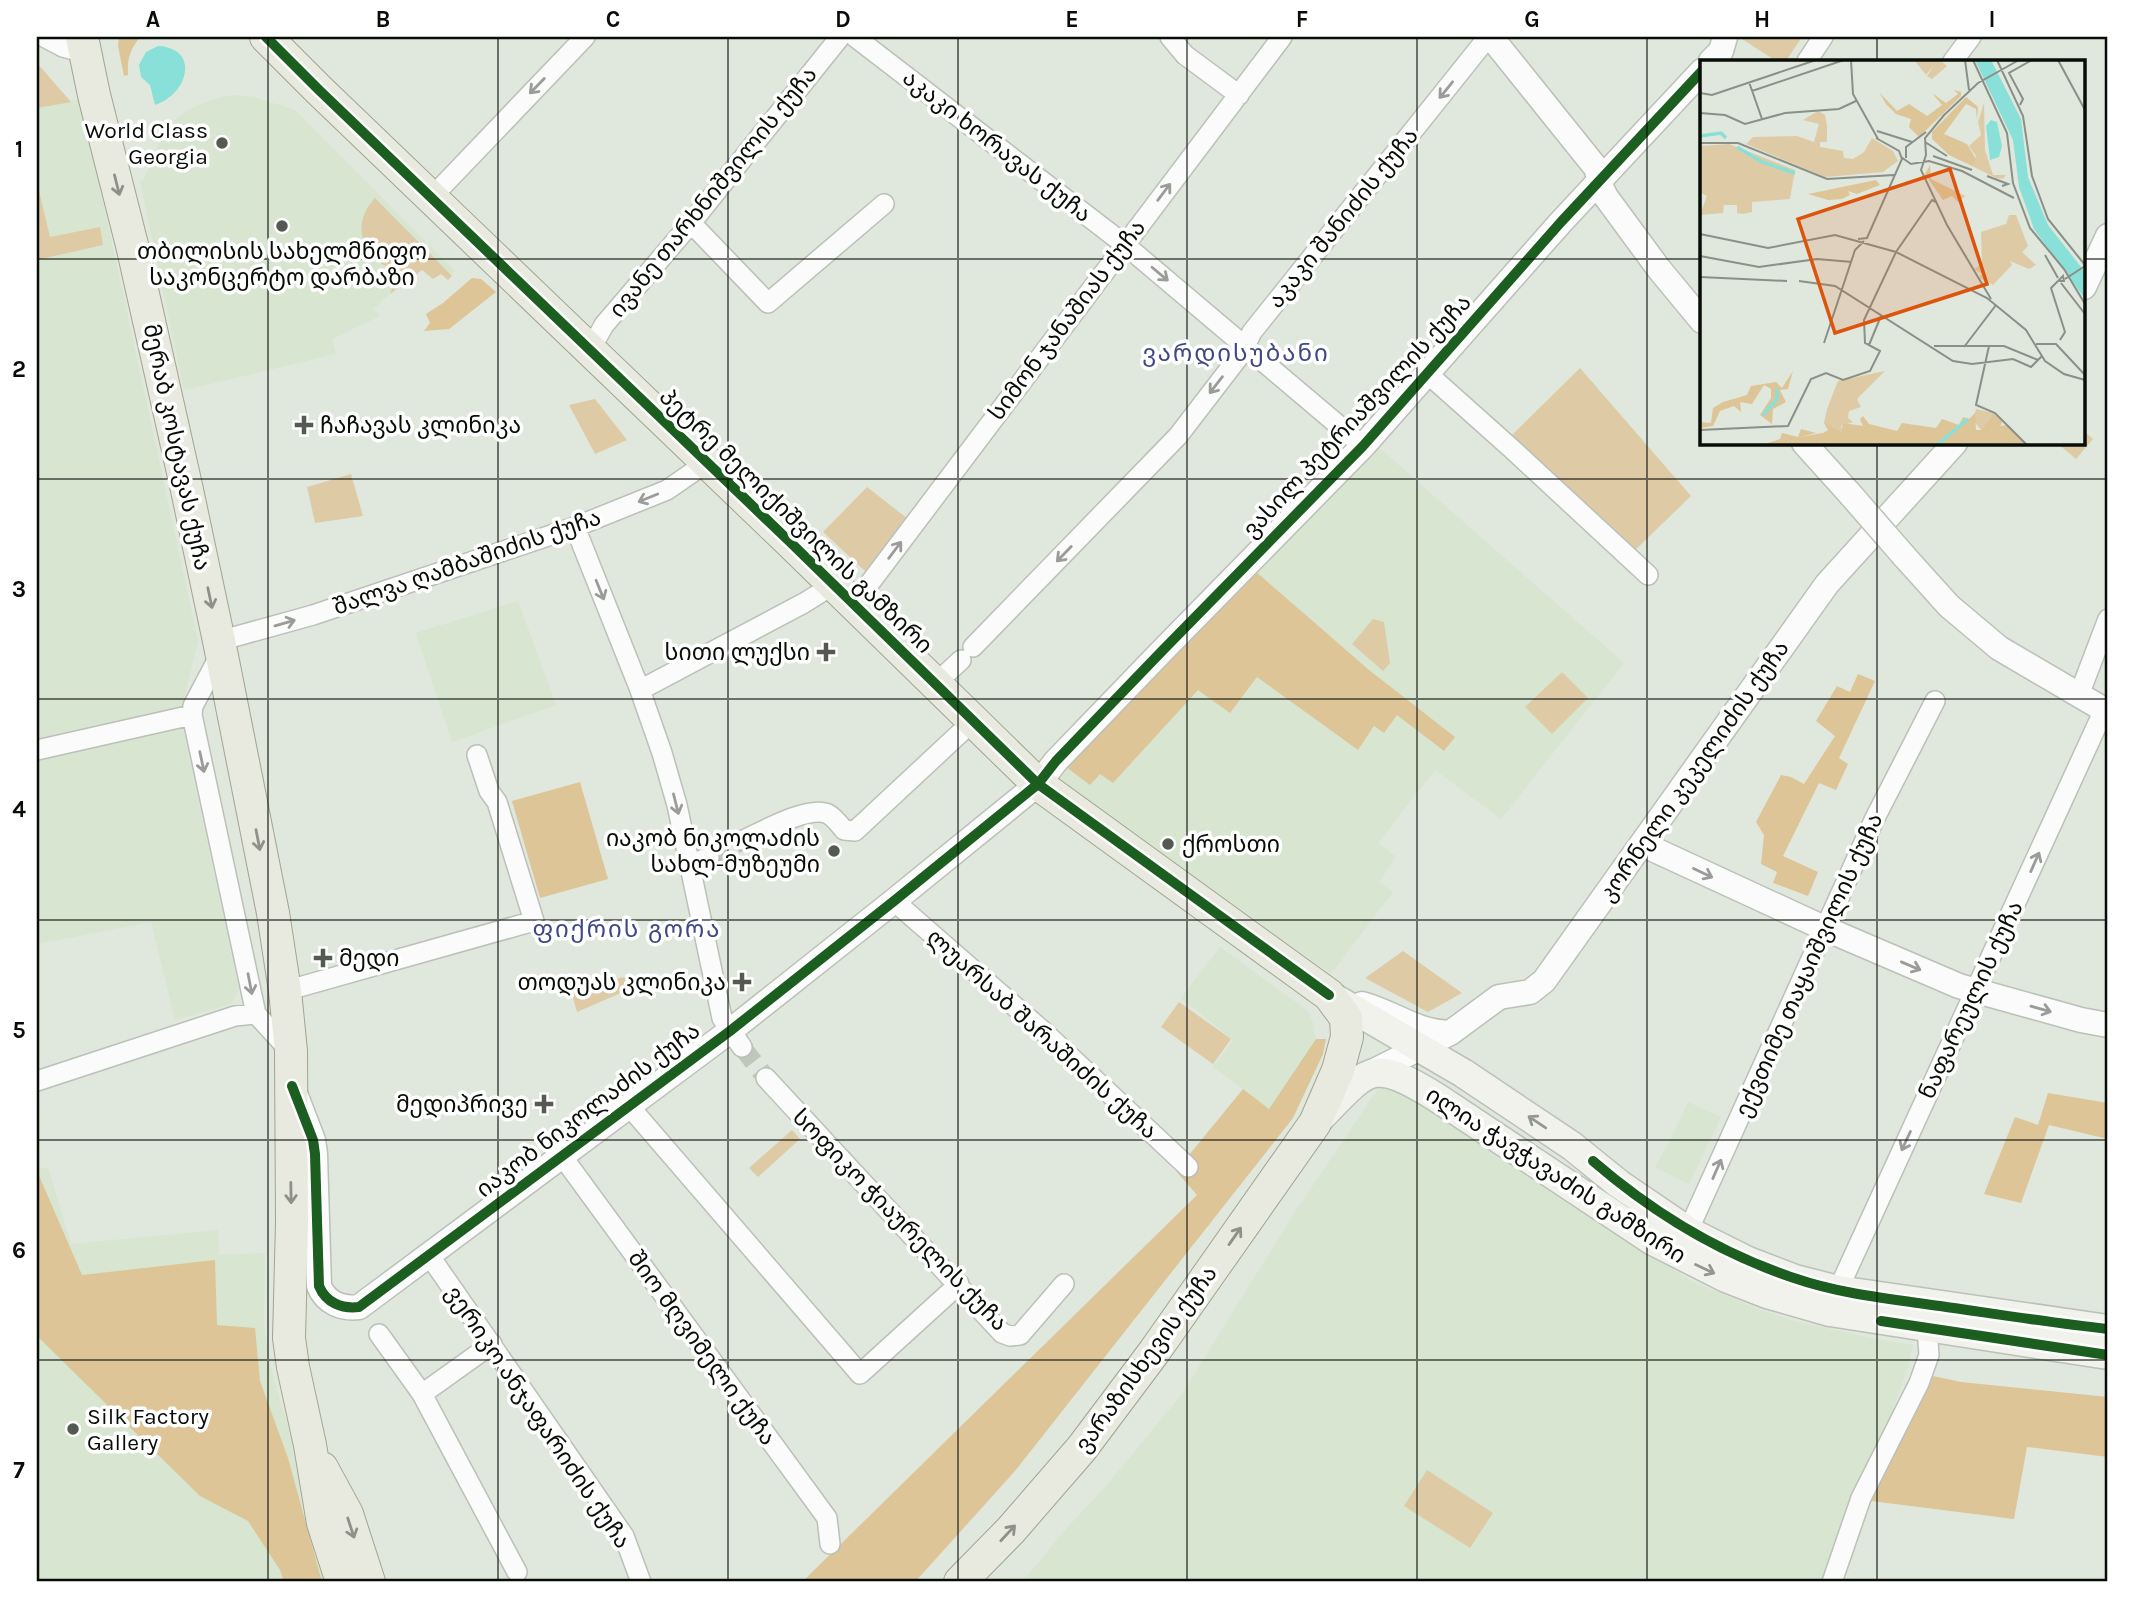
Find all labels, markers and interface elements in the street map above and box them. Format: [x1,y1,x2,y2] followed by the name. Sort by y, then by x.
[146,6,160,33] text: A
[376,6,390,33] text: B
[606,6,620,33] text: C
[835,6,851,33] text: D
[1065,6,1079,33] text: E
[1296,6,1308,33] text: F
[1524,6,1540,33] text: G
[1754,6,1770,33] text: H
[1988,6,1996,33] text: I
[1700,60,2086,444] inset map
[603,61,823,323] street label: ივანე თარხნიშვილის ქუჩა
[897,64,1097,228] street label: აკაკი ხორავას ქუჩა
[529,77,546,94] one-way arrow
[1438,80,1453,99] one-way arrow
[84,117,208,170] place label: World Class Georgia
[1262,123,1424,313] street label: აკაკი შანიძის ქუჩა
[214,135,230,151] marker: World Class Georgia
[15,136,23,163] text: 1
[111,173,124,196] one-way arrow
[1157,183,1172,202] one-way arrow
[983,214,1151,426] street label: სიმონ ჯანაშიას ქუჩა
[274,218,290,234] marker: თბილისის სახელმწიფო საკონცერტო დარბაზი
[137,238,427,291] place label: თბილისის სახელმწიფო საკონცერტო დარბაზი
[1151,266,1169,282] one-way arrow
[1237,289,1477,543] street label: ვასილ პეტრიაშვილის ქუჩა
[138,321,216,573] street label: მერაბ კოსტავას ქუჩა
[1142,339,1330,367] district label: ვარდისუბანი
[12,356,26,383] text: 2
[1209,376,1224,394] one-way arrow
[654,383,938,659] street label: პეტრე მელიქიშვილის გამზირი
[320,412,521,439] place label: ჩაჩავას კლინიკა
[294,415,314,435] marker: ჩაჩავას კლინიკა
[638,492,660,505] one-way arrow
[330,503,604,621] street label: შალვა ღამბაშიძის ქუჩა
[888,541,902,560] one-way arrow
[1055,545,1072,562] one-way arrow
[12,576,26,603] text: 3
[595,579,608,600] one-way arrow
[204,586,217,609] one-way arrow
[273,616,296,629] one-way arrow
[1593,635,1795,907] street label: კორნელი კეკელიძის ქუჩა
[665,639,810,666] place label: სითი ლუქსი
[816,642,836,662] marker: სითი ლუქსი
[195,750,209,773] one-way arrow
[670,792,683,815] one-way arrow
[12,796,26,823] text: 4
[1730,809,1888,1121] street label: ექვთიმე თაყაიშვილის ქუჩა
[606,825,820,878] place label: იაკობ ნიკოლაძის სახლ-მუზეუმი
[252,828,265,851] one-way arrow
[1182,831,1280,858] place label: ქროსთი
[1160,836,1176,852] marker: ქროსთი
[826,843,842,859] marker: იაკობ ნიკოლაძის სახლ-მუზეუმი
[2029,851,2042,873] one-way arrow
[1693,867,1714,880] one-way arrow
[1913,897,2029,1103] street label: ნაფარეულის ქუჩა
[532,915,722,943] district label: ფიქრის გორა
[921,923,1163,1145] street label: ლუარსაბ შარაშიძის ქუჩა
[339,945,399,972] place label: მედი
[313,948,333,968] marker: მედი
[1900,960,1921,973] one-way arrow
[518,969,726,996] place label: თოდუას კლინიკა
[244,972,257,995] one-way arrow
[732,972,752,992] marker: თოდუას კლინიკა
[2030,1003,2052,1016] one-way arrow
[12,1017,26,1044] text: 5
[471,1017,705,1203] street label: იაკობ ნიკოლაძის ქუჩა
[1421,1081,1691,1269] street label: ილია ჭავჭავაძის გამზირი
[396,1091,528,1118] place label: მედიპრივე
[534,1094,554,1114] marker: მედიპრივე
[787,1104,1013,1336] street label: სოფიკო ჭიაურელის ქუჩა
[1528,1115,1547,1129] one-way arrow
[1898,1130,1912,1151] one-way arrow
[1711,1159,1724,1180] one-way arrow
[284,1181,298,1204] one-way arrow
[1228,1227,1243,1246] one-way arrow
[12,1237,26,1264] text: 6
[622,1245,782,1451] street label: შიო მღვიმელი ქუჩა
[1069,1260,1223,1458] street label: ვარაზისხევის ქუჩა
[1694,1262,1715,1276] one-way arrow
[440,1280,636,1554] street label: ვერიკო ანჯაფარიძის ქუჩა
[87,1403,209,1456] place label: Silk Factory Gallery
[65,1421,81,1437] marker: Silk Factory Gallery
[13,1457,25,1484] text: 7
[346,1516,358,1538] one-way arrow
[999,1525,1016,1542] one-way arrow

